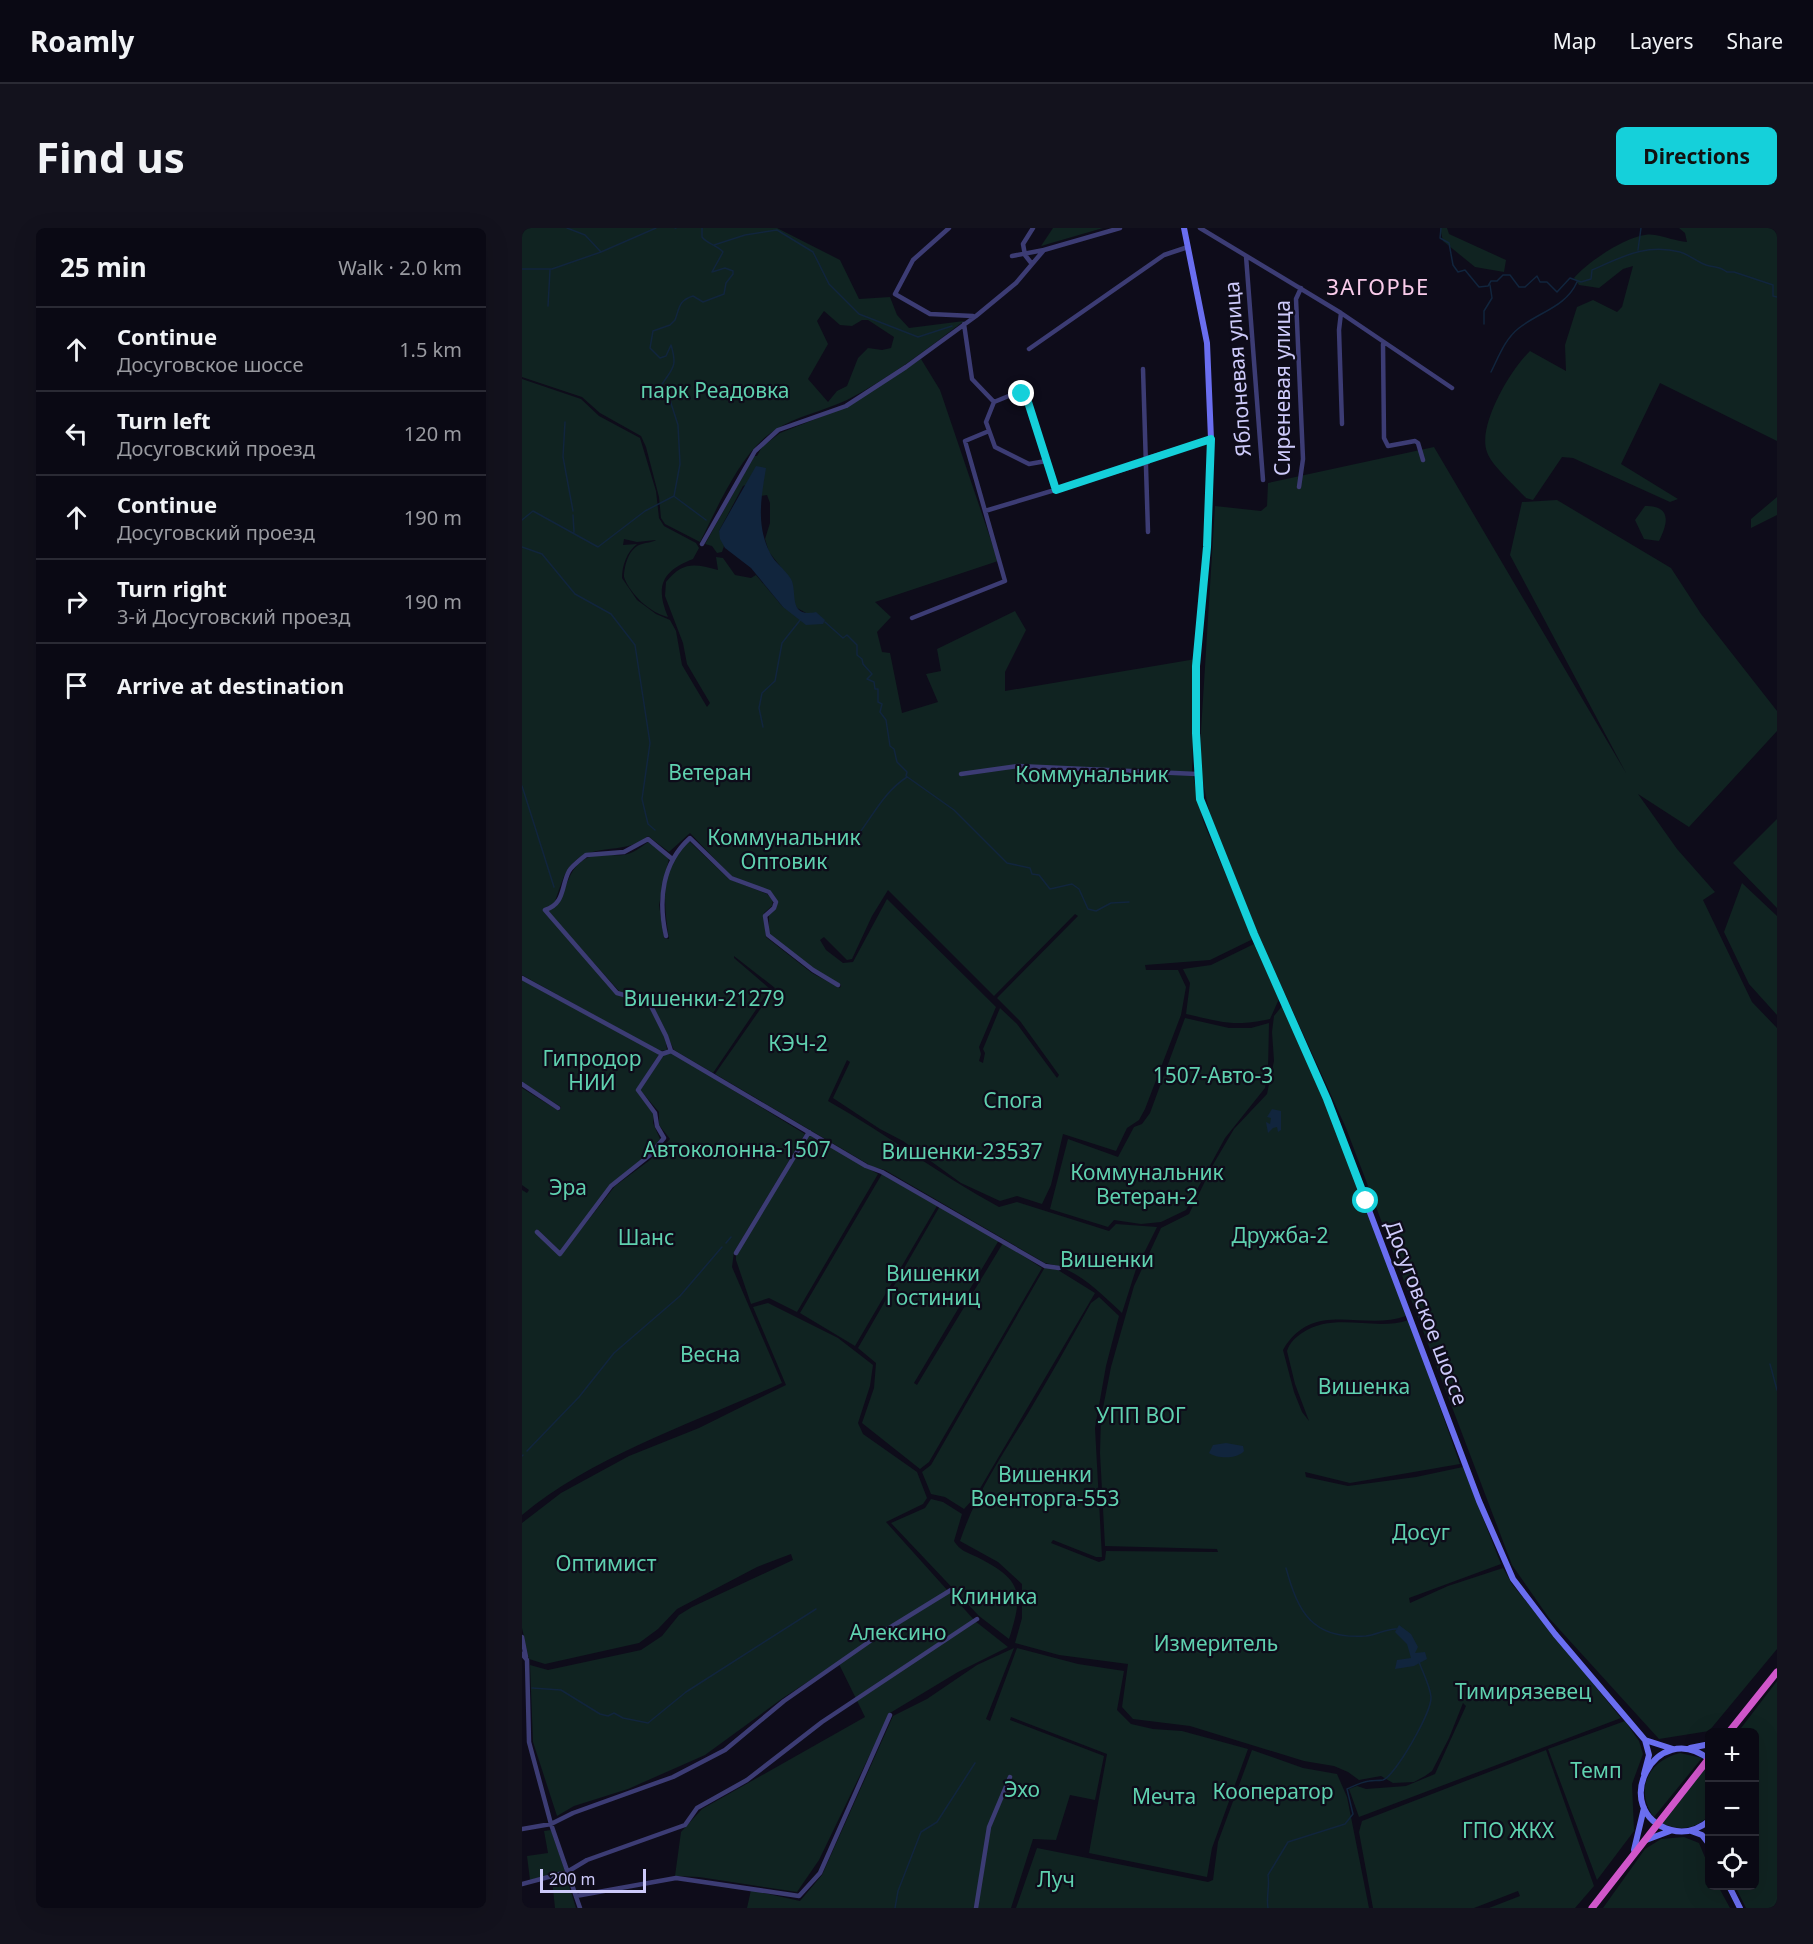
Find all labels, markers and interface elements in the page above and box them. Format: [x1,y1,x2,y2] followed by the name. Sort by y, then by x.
[30,22,134,60] text: Roamly
[1553,27,1597,55] text: Map
[1630,27,1694,55] text: Layers
[1727,27,1783,55] text: Share
[1616,127,1777,185] button: Directions
[36,128,185,185] text: Find us
[60,249,147,285] text: 25 min
[338,254,462,281] text: Walk · 2.0 km
[1326,271,1430,301] district label: ЗАГОРЬЕ
[1217,280,1257,458] street label: Яблоневая улица
[1268,300,1296,476] street label: Сиреневая улица
[117,321,217,351] text: Continue
[60,333,93,366] icon: ahead
[399,336,462,363] text: 1.5 km
[117,351,304,378] text: Досуговское шоссе
[641,376,790,404] park label: парк Реадовка
[1008,380,1034,406] route end
[117,405,211,435] text: Turn left
[60,417,93,450] icon: left
[404,420,462,447] text: 120 m
[117,435,315,462] text: Досуговский проезд
[117,489,217,519] text: Continue
[60,501,93,534] icon: ahead
[404,504,462,531] text: 190 m
[117,519,315,546] text: Досуговский проезд
[117,573,227,603] text: Turn right
[60,585,93,618] icon: right
[404,588,462,615] text: 190 m
[117,603,350,630] text: 3-й Досуговский проезд
[60,669,93,702] icon: arrive
[117,670,344,700] text: Arrive at destination
[668,758,752,786] park label: Ветеран
[1015,760,1169,788] park label: Коммунальник
[707,823,861,875] park label: Коммунальник Оптовик
[624,984,784,1012] park label: Вишенки-21279
[768,1029,828,1057] park label: КЭЧ-2
[543,1044,641,1096] park label: Гипродор НИИ
[1153,1061,1273,1089] park label: 1507-Авто-3
[983,1086,1043,1114] park label: Спога
[643,1135,831,1163] park label: Автоколонна-1507
[882,1137,1042,1165] park label: Вишенки-23537
[1070,1158,1224,1210] park label: Коммунальник Ветеран-2
[549,1173,587,1201] park label: Эра
[1352,1187,1378,1213] route start
[1379,1216,1475,1409] street label: Досуговское шоссе
[1231,1221,1329,1249] park label: Дружба-2
[618,1223,674,1251] park label: Шанс
[1060,1245,1154,1273] park label: Вишенки
[886,1259,980,1311] park label: Вишенки Гостиниц
[680,1340,740,1368] park label: Весна
[1318,1372,1410,1400] park label: Вишенка
[1096,1401,1186,1429] park label: УПП ВОГ
[970,1460,1120,1512] park label: Вишенки Военторга-553
[1392,1518,1450,1546] park label: Досуг
[556,1549,657,1577] park label: Оптимист
[951,1582,1037,1610] park label: Клиника
[850,1618,946,1646] park label: Алексино
[1154,1629,1278,1657] park label: Измеритель
[1455,1677,1591,1705] park label: Тимирязевец
[1705,1728,1759,1890] map controls
[1705,1728,1759,1782] button: +
[1570,1756,1622,1784] park label: Темп
[1004,1775,1040,1803] park label: Эхо
[1213,1777,1333,1805] park label: Кооператор
[1132,1782,1196,1810] park label: Мечта
[1705,1782,1759,1836] button: −
[1462,1816,1555,1844] park label: ГПО ЖКХ
[1705,1836,1759,1890] button: locate
[1037,1865,1075,1893] park label: Луч
[540,1866,646,1894] scale bar
[549,1868,596,1890] text: 200 m

